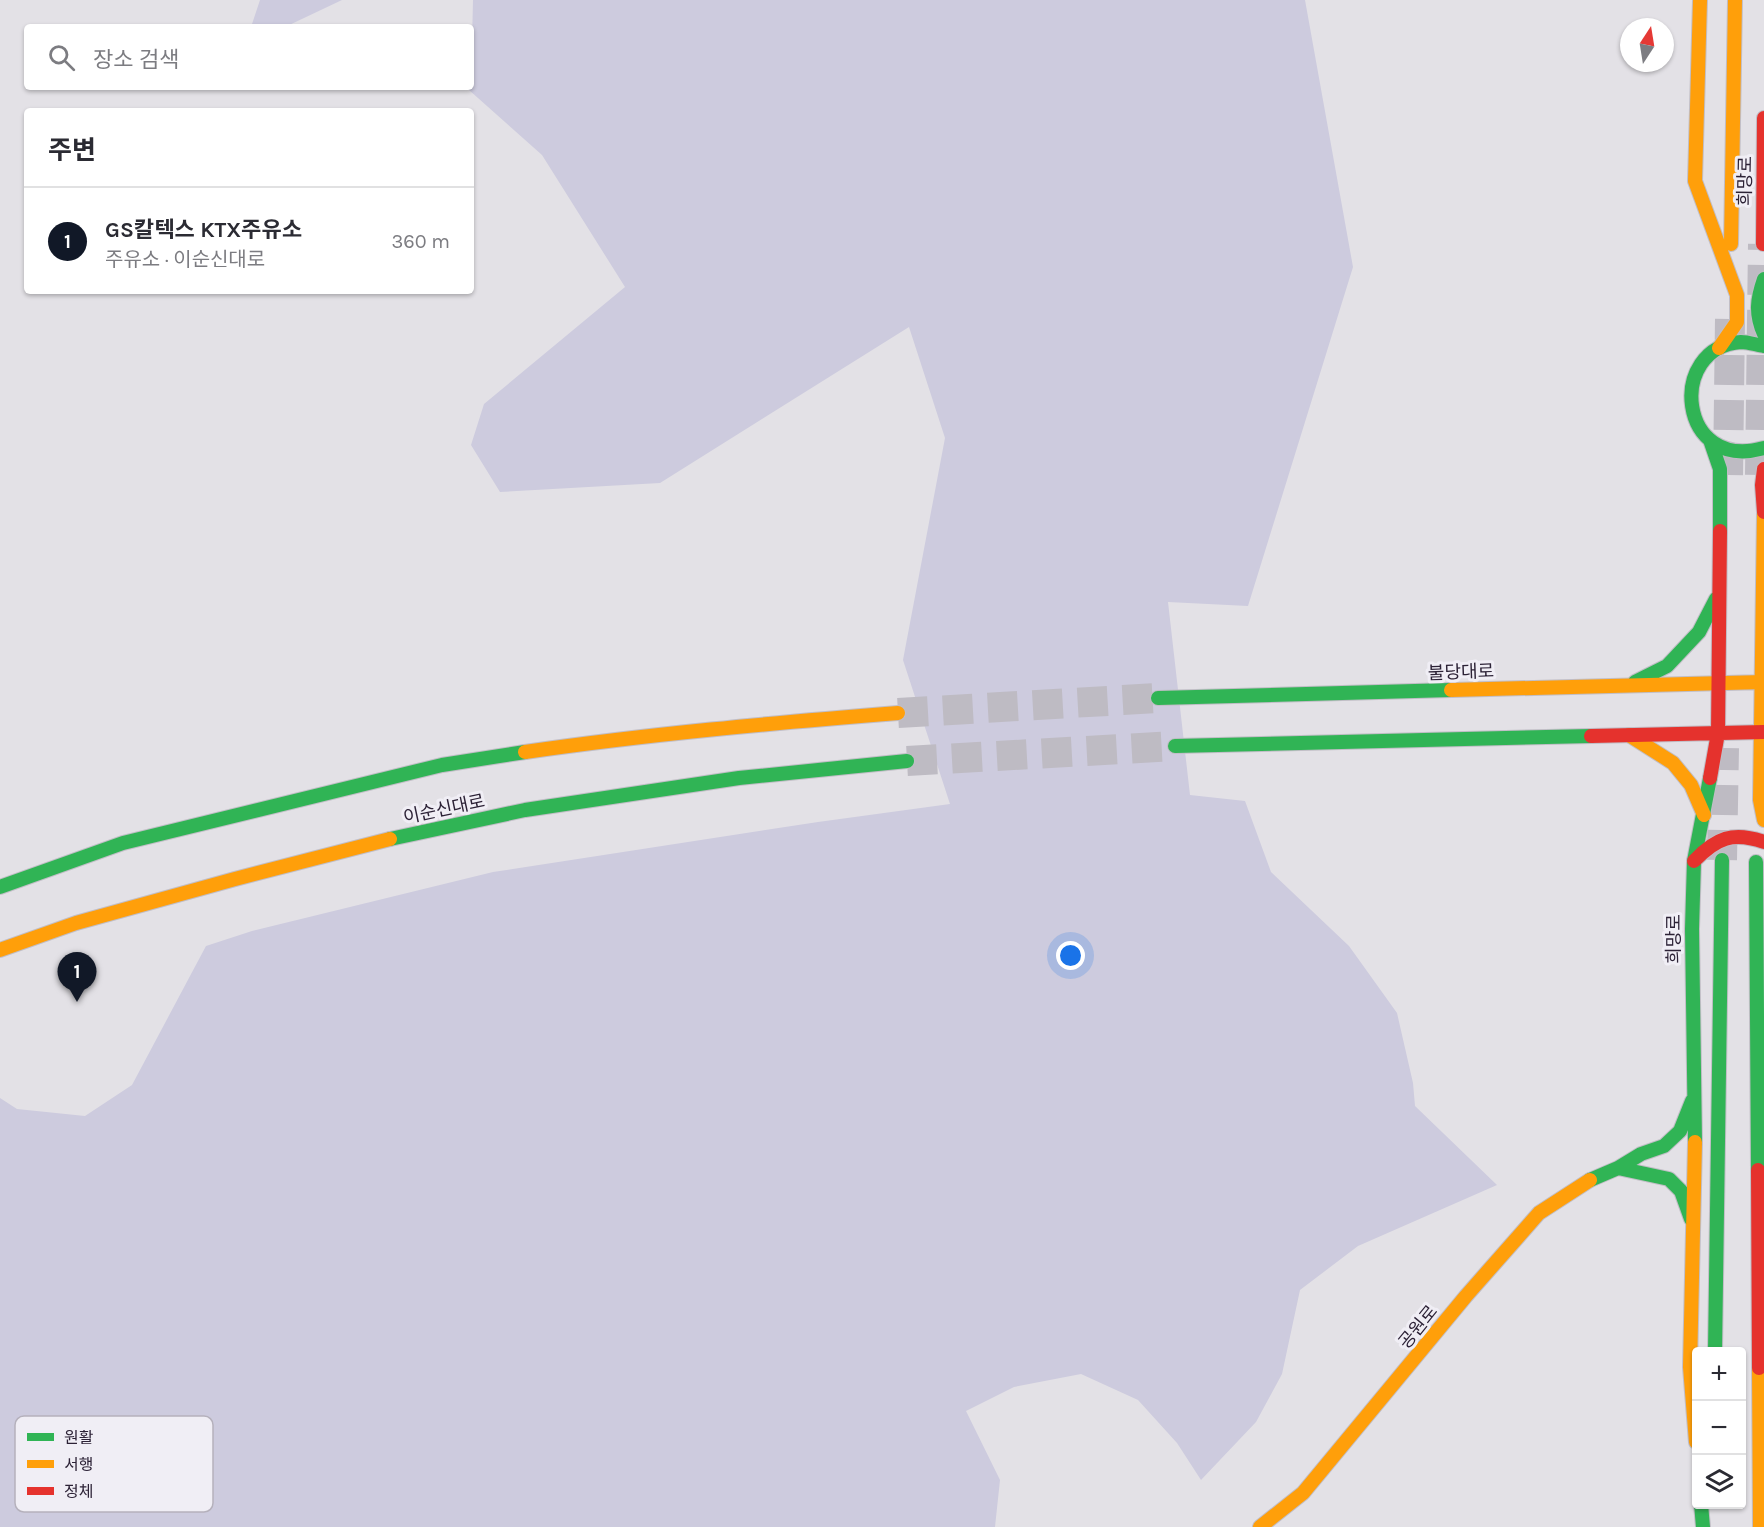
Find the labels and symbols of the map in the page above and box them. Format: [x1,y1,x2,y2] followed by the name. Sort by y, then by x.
[1620,18,1674,72] north arrow
[1734,156,1756,206] street label: 희망로
[1428,660,1494,684] street label: 불당대로
[401,790,487,828] street label: 이순신대로
[1663,914,1685,964] street label: 희망로
[1056,941,1085,970] your location
[58,952,97,1002] pin: 1
[1394,1301,1442,1353] street label: 공원로
[15,1416,213,1512] legend
[64,1428,94,1447] text: 원활
[64,1455,93,1474] text: 서행
[64,1482,93,1501] text: 정체

